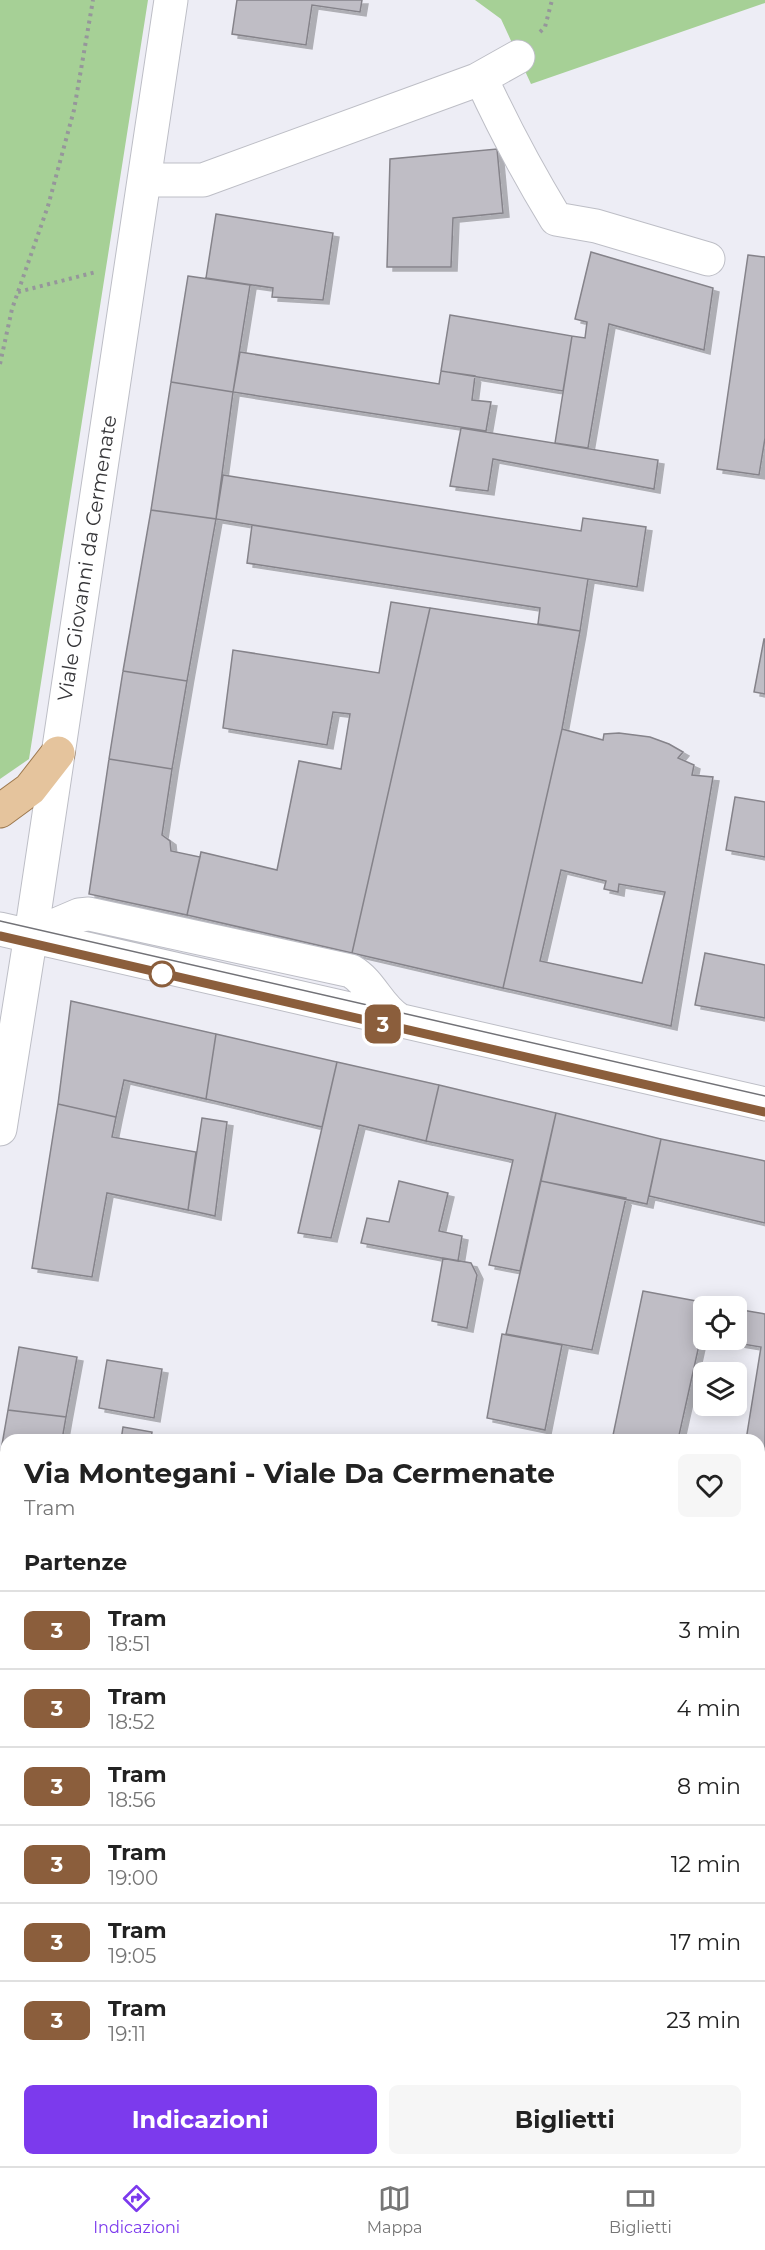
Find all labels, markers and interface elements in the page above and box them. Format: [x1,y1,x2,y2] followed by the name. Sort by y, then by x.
[53,413,121,703] street label: Viale Giovanni da Cermenate
[149,961,175,987] unlabelled marker
[364,1004,403,1044] line badge: 3
[377,1012,389,1037] text: 3
[693,1296,747,1416] map controls
[693,1296,747,1350] button: locate
[693,1362,747,1416] button: layers
[678,1454,741,1517] button: heart
[24,1456,555,1490] text: Via Montegani - Viale Da Cermenate
[24,1496,75,1520] text: Tram
[24,1549,127,1576] text: Partenze
[108,1605,167,1632] text: Tram
[679,1617,741,1644] text: 3 min
[51,1618,63,1643] text: 3
[108,1632,151,1656] text: 18:51
[108,1683,167,1710] text: Tram
[677,1695,741,1722] text: 4 min
[51,1696,63,1721] text: 3
[108,1710,155,1734] text: 18:52
[108,1761,167,1788] text: Tram
[677,1773,741,1800] text: 8 min
[51,1774,63,1799] text: 3
[108,1788,156,1812] text: 18:56
[108,1839,167,1866] text: Tram
[671,1851,741,1878] text: 12 min
[51,1852,63,1877] text: 3
[108,1866,158,1890] text: 19:00
[108,1917,167,1944] text: Tram
[670,1929,741,1956] text: 17 min
[51,1930,63,1955] text: 3
[108,1944,156,1968] text: 19:05
[108,1995,167,2022] text: Tram
[666,2007,741,2034] text: 23 min
[51,2008,63,2033] text: 3
[108,2022,146,2046] text: 19:11
[24,2085,377,2154] button: Indicazioni
[389,2085,741,2154] button: Biglietti
[93,2182,180,2237] tab: Indicazioni
[367,2182,423,2237] tab: Mappa
[609,2182,672,2237] tab: Biglietti

